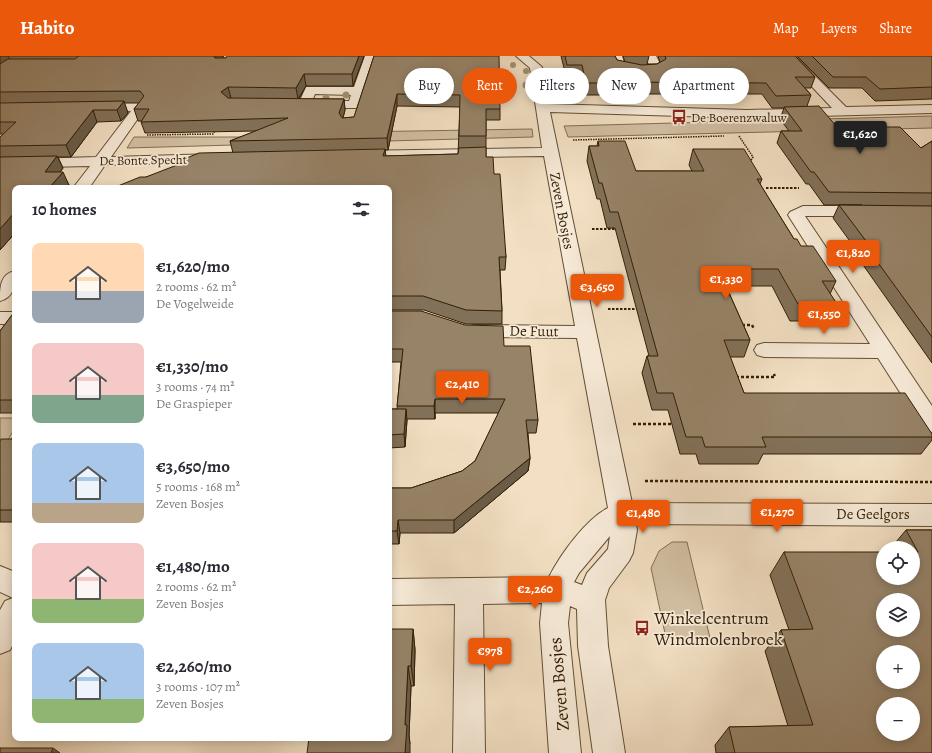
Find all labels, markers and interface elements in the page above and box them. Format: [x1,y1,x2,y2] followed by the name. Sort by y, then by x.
[20,15,74,41] text: Habito
[773,19,799,38] text: Map
[821,19,857,38] text: Layers
[879,19,912,38] text: Share
[404,68,454,104] chip: Buy
[462,68,517,104] chip: Rent
[525,68,589,104] chip: Filters
[597,68,651,104] chip: New
[659,68,749,104] chip: Apartment
[670,108,688,126] bus stop icon: De Boerenzwaluw
[691,109,787,126] place label: De Boerenzwaluw
[827,121,893,155] pin: €1,620
[843,125,877,142] text: €1,620
[99,151,188,169] street label: De Bonte Specht
[545,171,579,251] street label: Zeven Bosjes
[32,198,97,221] text: 10 homes
[350,198,372,220] icon: filters
[820,240,886,274] pin: €1,820
[836,244,870,261] text: €1,820
[156,255,230,278] text: €1,620/mo
[64,259,112,307] icon: home
[693,266,759,300] pin: €1,330
[709,270,743,287] text: €1,330
[564,274,630,308] pin: €3,650
[156,278,236,295] text: 2 rooms · 62 m²
[580,278,614,295] text: €3,650
[156,295,234,312] text: De Vogelweide
[791,301,857,335] pin: €1,550
[807,305,841,322] text: €1,550
[509,321,559,341] street label: De Fuut
[156,355,228,378] text: €1,330/mo
[64,359,112,407] icon: home
[429,371,495,405] pin: €2,410
[445,375,479,392] text: €2,410
[156,378,235,395] text: 3 rooms · 74 m²
[156,395,232,412] text: De Graspieper
[156,455,230,478] text: €3,650/mo
[64,459,112,507] icon: home
[156,478,240,495] text: 5 rooms · 168 m²
[156,495,224,512] text: Zeven Bosjes
[744,499,810,533] pin: €1,270
[610,500,676,534] pin: €1,480
[760,503,794,520] text: €1,270
[626,504,660,521] text: €1,480
[836,504,910,524] street label: De Geelgors
[876,541,920,741] map controls
[876,541,920,585] button: locate
[156,555,230,578] text: €1,480/mo
[64,559,112,607] icon: home
[502,576,568,610] pin: €2,260
[156,578,236,595] text: 2 rooms · 62 m²
[517,580,553,597] text: €2,260
[876,593,920,637] button: layers
[156,595,224,612] text: Zeven Bosjes
[653,606,783,651] place label: Winkelcentrum Windmolenbroek
[633,619,651,637] bus stop icon: Winkelcentrum Windmolenbroek
[543,636,575,732] street label: Zeven Bosjes
[466,638,514,672] pin: €978
[477,642,503,659] text: €978
[876,645,920,689] button: +
[156,655,232,678] text: €2,260/mo
[64,659,112,707] icon: home
[156,678,240,695] text: 3 rooms · 107 m²
[156,695,224,712] text: Zeven Bosjes
[876,697,920,741] button: −

